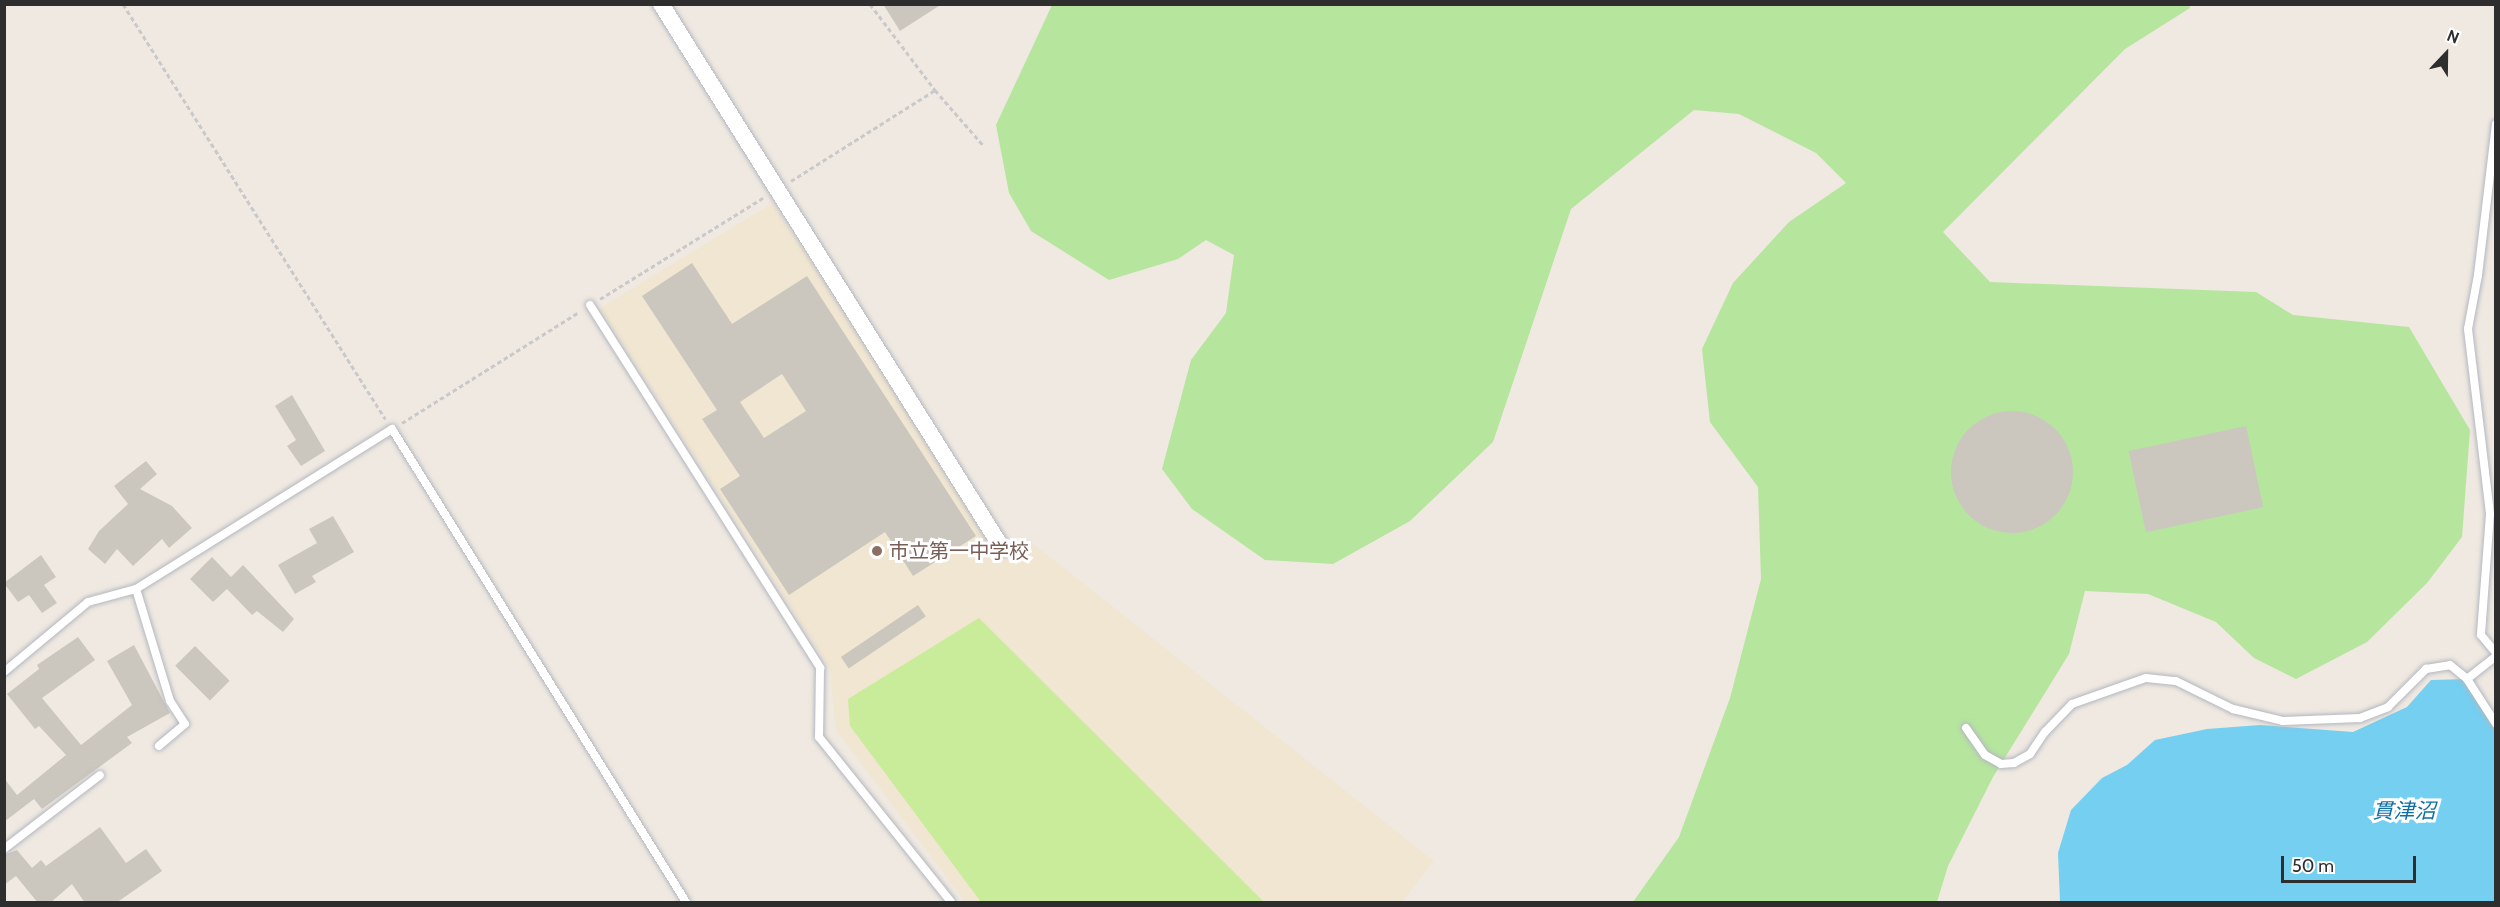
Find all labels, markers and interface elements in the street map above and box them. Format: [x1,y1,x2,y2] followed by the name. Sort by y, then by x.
[2416,24,2476,84] north arrow
[2444,26,2462,48] text: N
[889,539,1029,563] place label: 市立第一中学校
[870,544,884,558] marker: 市立第一中学校
[2373,798,2435,824] water label: 貫津沼
[2284,844,2419,882] scale bar
[2292,855,2334,877] text: 50 m

